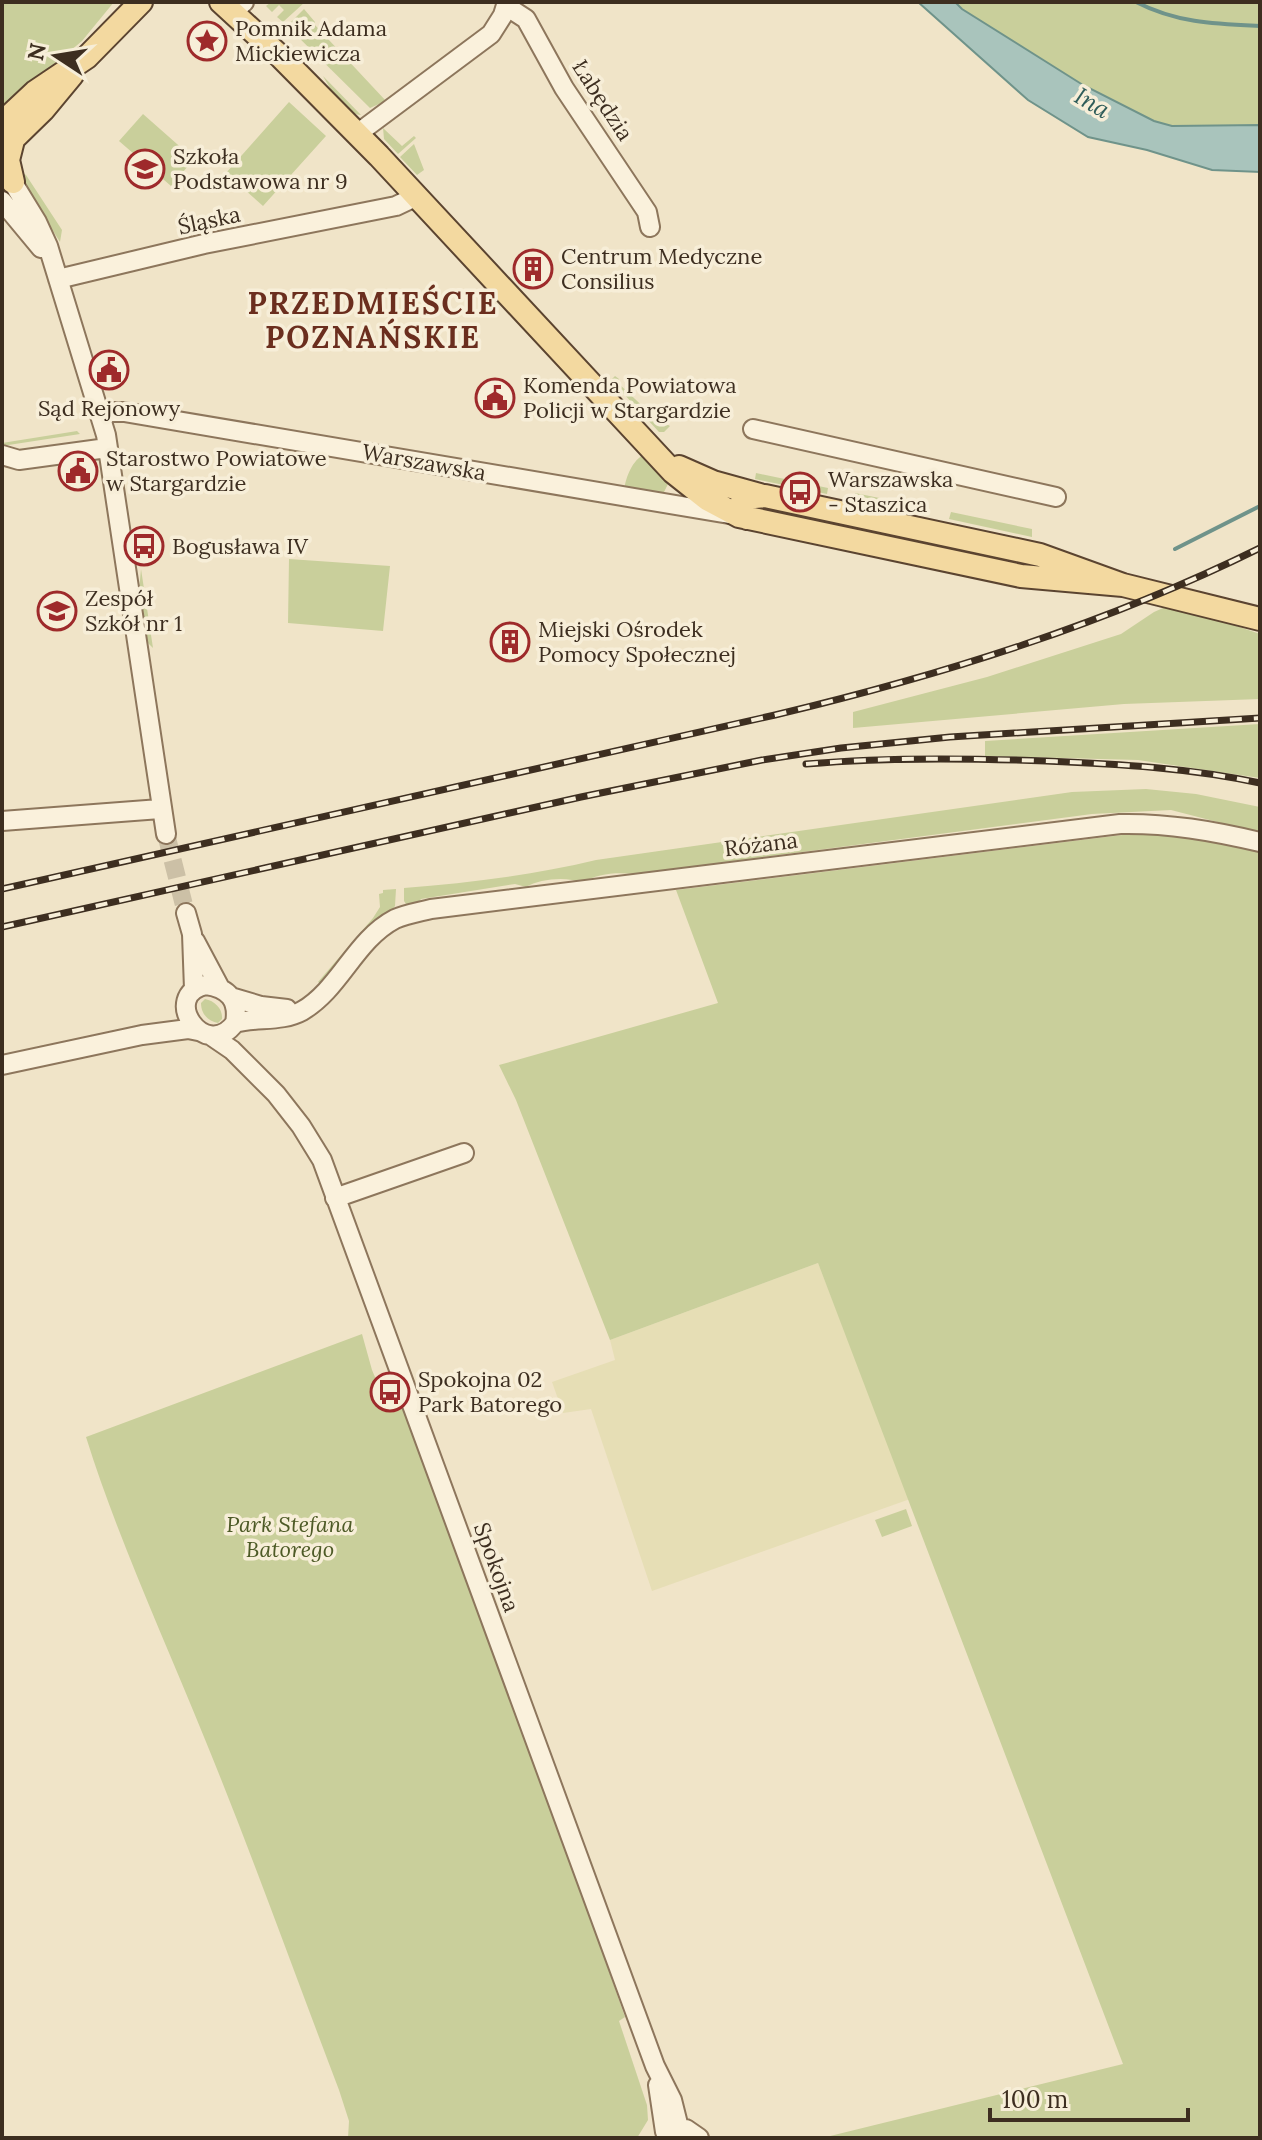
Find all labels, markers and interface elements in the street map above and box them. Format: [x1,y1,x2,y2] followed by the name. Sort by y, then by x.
[235,14,387,67] place label: Pomnik Adama Mickiewicza
[16,16,96,96] north arrow
[186,20,228,62] place icon: Pomnik Adama Mickiewicza
[21,41,52,63] text: N
[566,54,640,146] street label: Łabędzia
[1069,80,1116,125] water label: Ina
[173,142,348,195] place label: Szkoła Podstawowa nr 9
[124,148,166,190] school or university icon: Szkoła Podstawowa nr 9
[175,200,243,240] street label: Śląska
[561,242,762,295] place label: Centrum Medyczne Consilius
[512,248,554,290] building icon: Centrum Medyczne Consilius
[247,284,499,356] district label: PRZEDMIEŚCIE POZNAŃSKIE
[88,349,130,391] public building icon: Sąd Rejonowy
[523,371,737,424] place label: Komenda Powiatowa Policji w Stargardzie
[474,377,516,419] public building icon: Komenda Powiatowa Policji w Stargardzie
[38,394,180,422] place label: Sąd Rejonowy
[360,437,488,487] street label: Warszawska
[106,444,327,497] place label: Starostwo Powiatowe w Stargardzie
[57,450,99,492] public building icon: Starostwo Powiatowe w Stargardzie
[828,465,953,518] place label: Warszawska - Staszica
[779,471,821,513] bus stop icon: Warszawska - Staszica
[123,525,165,567] bus stop icon: Bogusława IV
[172,532,309,560] place label: Bogusława IV
[85,584,182,637] place label: Zespół Szkół nr 1
[36,590,78,632] school or university icon: Zespół Szkół nr 1
[538,615,736,668] place label: Miejski Ośrodek Pomocy Społecznej
[489,621,531,663] building icon: Miejski Ośrodek Pomocy Społecznej
[723,826,799,862] street label: Różana
[418,1365,562,1418] place label: Spokojna 02 Park Batorego
[369,1371,411,1413] bus stop icon: Spokojna 02 Park Batorego
[226,1510,355,1563] park label: Park Stefana Batorego
[468,1518,526,1616] street label: Spokojna
[990,2072,1188,2122] scale bar
[1002,2084,1068,2115] text: 100 m

